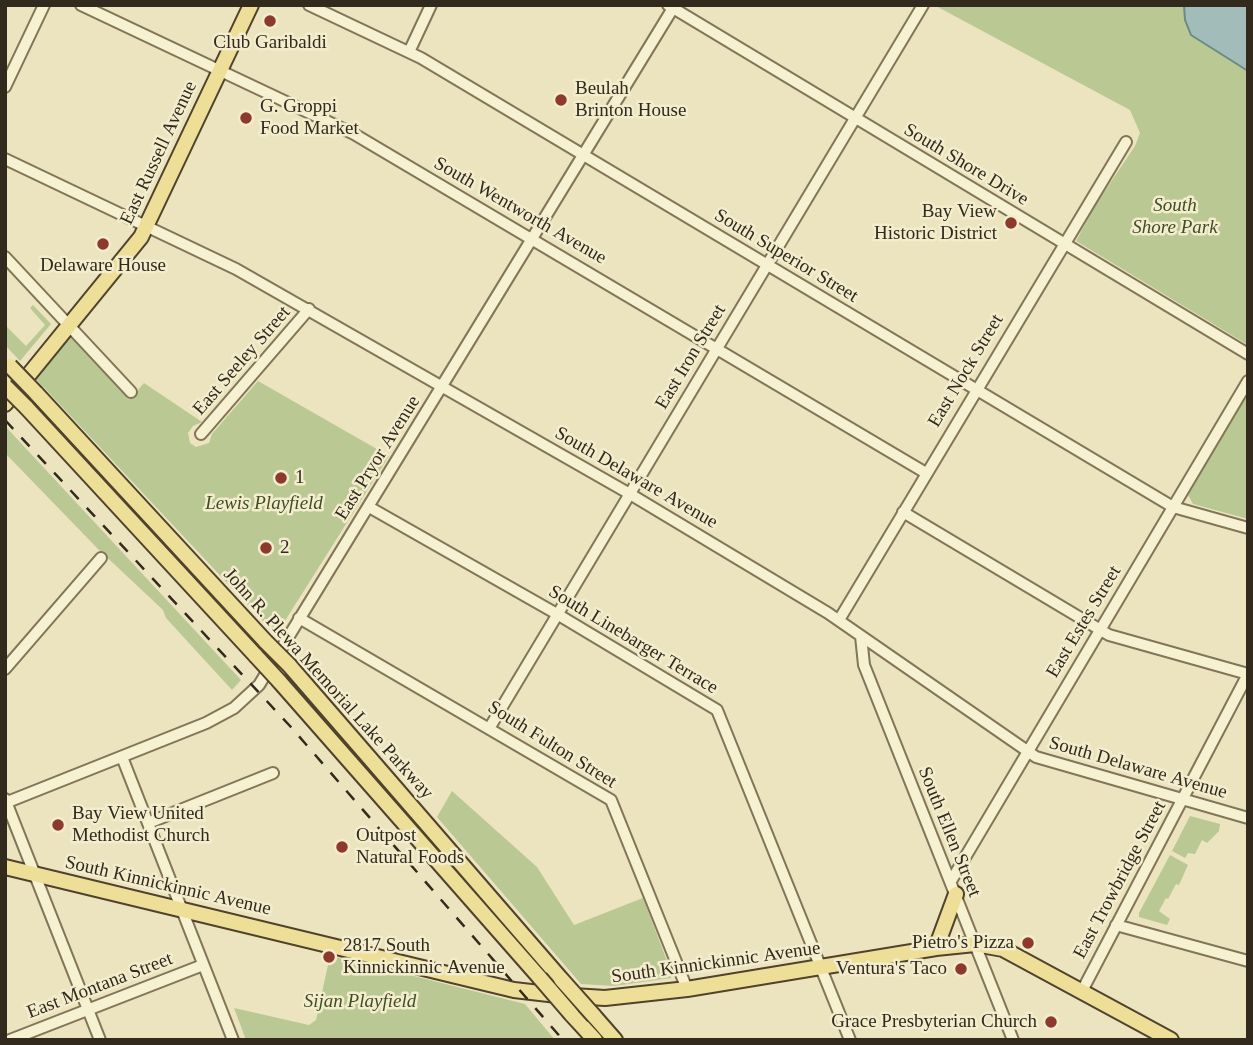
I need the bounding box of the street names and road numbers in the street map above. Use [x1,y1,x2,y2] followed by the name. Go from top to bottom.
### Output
[116,78,202,228] street label: East Russell Avenue
[900,119,1032,211] street label: South Shore Drive
[430,152,610,270] street label: South Wentworth Avenue
[710,204,862,308] street label: South Superior Street
[651,300,731,414] street label: East Iron Street
[188,302,296,420] street label: East Seeley Street
[923,310,1009,432] street label: East Nock Street
[331,392,425,524] street label: East Pryor Avenue
[550,422,722,534] street label: South Delaware Avenue
[1042,562,1126,682] street label: East Estes Street
[218,564,438,804] street label: John R. Plewa Memorial Lake Parkway
[544,580,722,700] street label: South Linebarger Terrace
[483,696,621,794] street label: South Fulton Street
[1046,732,1230,804] street label: South Delaware Avenue
[913,764,985,900] street label: South Ellen Street
[1069,797,1171,963] street label: East Trowbridge Street
[63,851,273,921] street label: South Kinnickinnic Avenue
[610,937,822,989] street label: South Kinnickinnic Avenue
[24,948,176,1024] street label: East Montana Street

